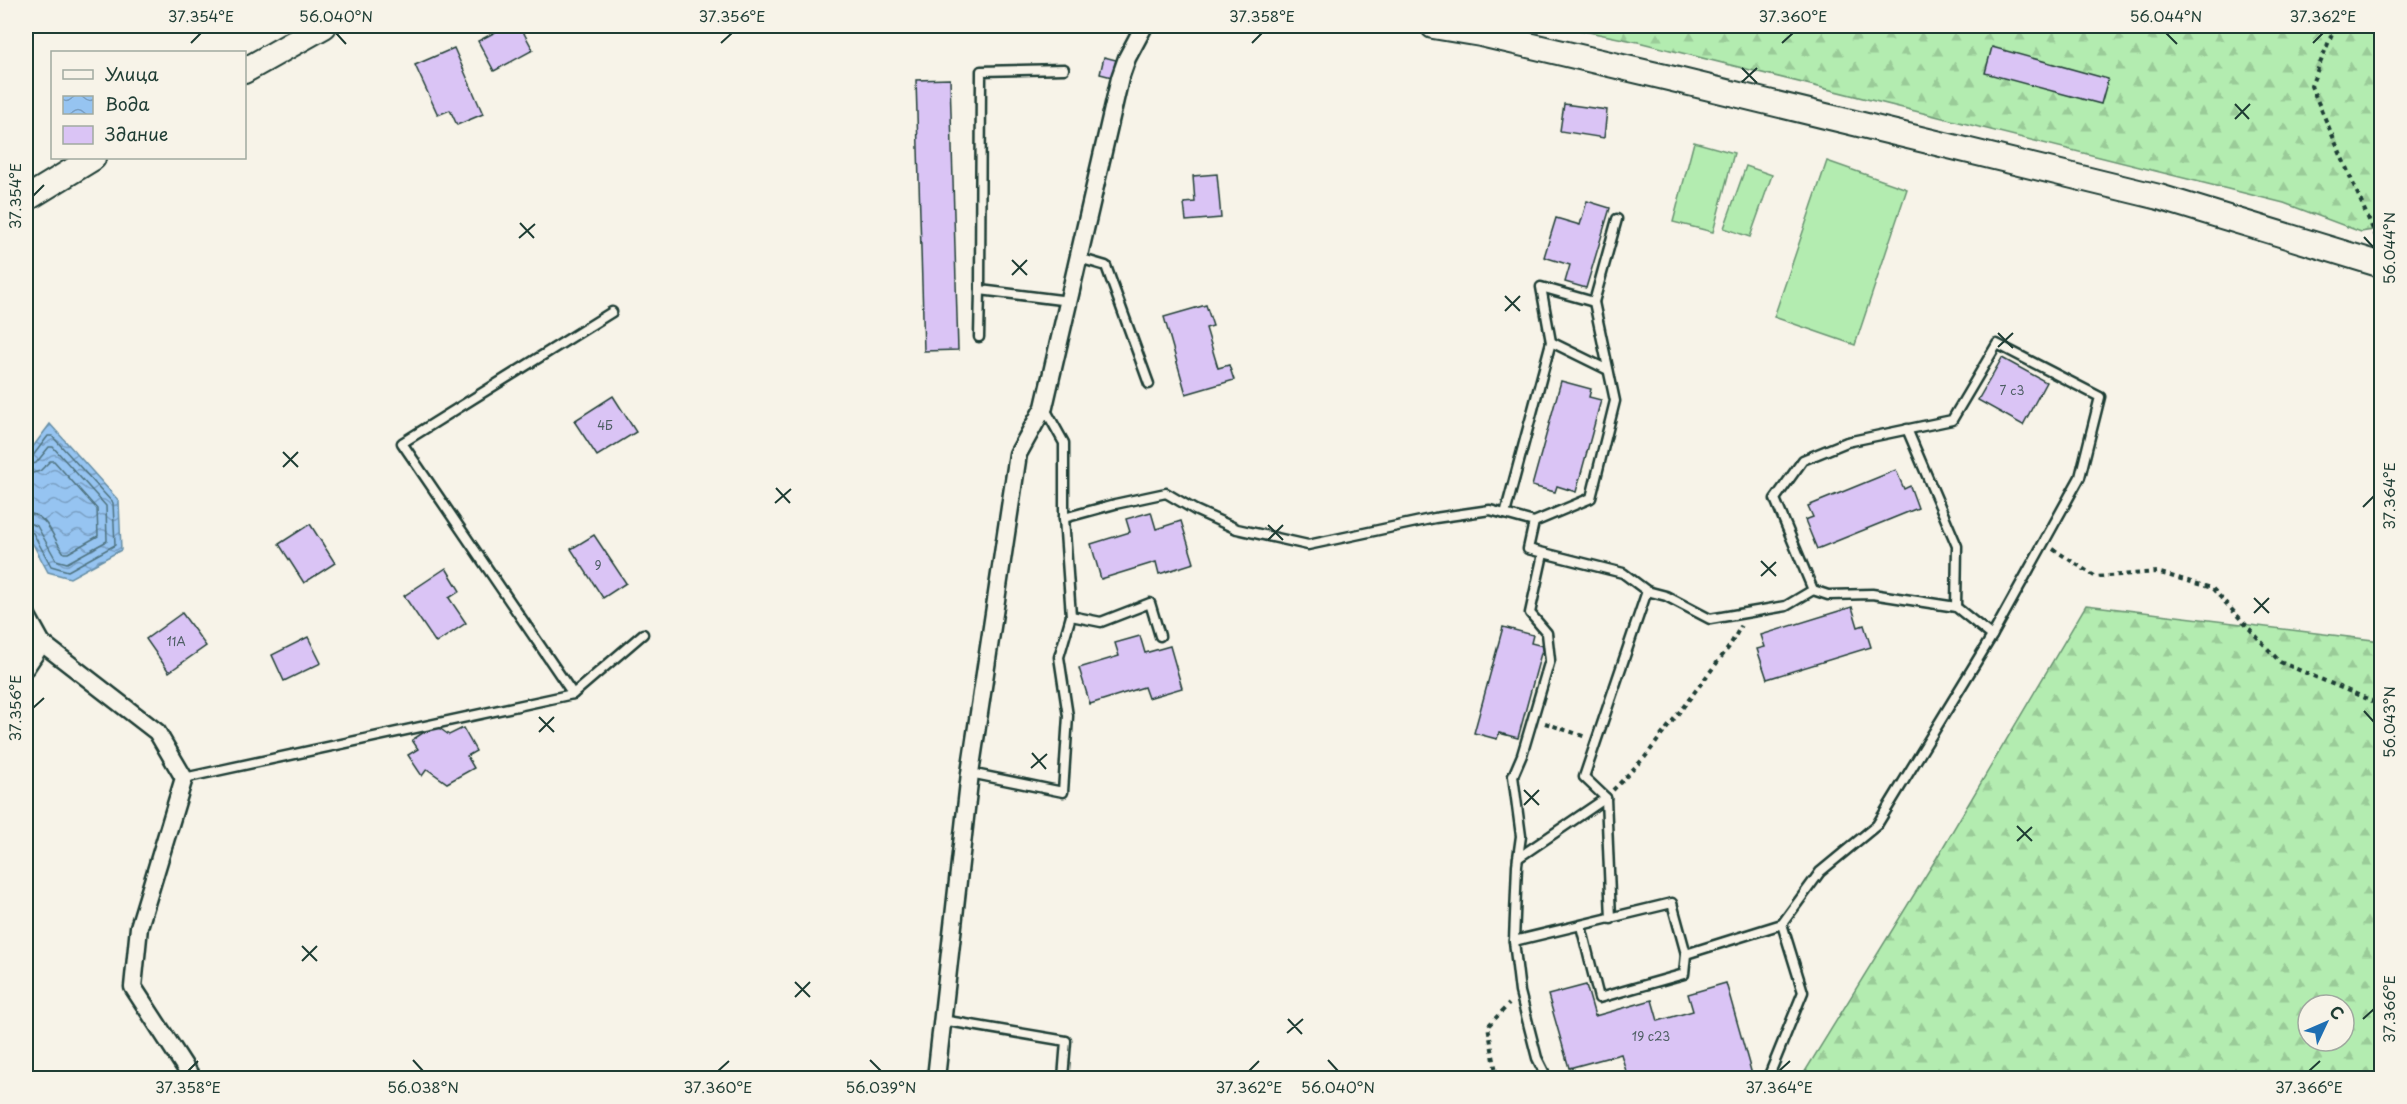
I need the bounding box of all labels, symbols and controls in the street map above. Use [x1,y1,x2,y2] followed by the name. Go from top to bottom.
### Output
[168,4,234,27] text: 37.354°E
[299,4,373,27] text: 56.040°N
[699,4,765,27] text: 37.356°E
[1229,4,1295,27] text: 37.358°E
[1759,4,1827,27] text: 37.360°E
[2130,4,2202,27] text: 56.044°N
[2290,4,2356,27] text: 37.362°E
[51,51,246,159] legend
[105,60,159,87] text: Улица
[105,90,150,117] text: Вода
[105,120,168,147] text: Здание
[3,163,26,229] text: 37.354°E
[2377,212,2400,284] text: 56.044°N
[2000,381,2025,399] house number: 7 с3
[597,416,613,434] house number: 4Б
[2377,462,2400,530] text: 37.364°E
[594,556,602,574] house number: 9
[166,632,186,650] house number: 11А
[3,675,26,741] text: 37.356°E
[2377,686,2400,758] text: 56.043°N
[2377,975,2400,1043] text: 37.366°E
[2296,993,2356,1053] north arrow
[2325,999,2350,1025] text: С
[1632,1027,1670,1045] house number: 19 с23
[155,1075,221,1098] text: 37.358°E
[387,1075,459,1098] text: 56.038°N
[684,1075,752,1098] text: 37.360°E
[845,1075,917,1098] text: 56.039°N
[1216,1075,1282,1098] text: 37.362°E
[1301,1075,1375,1098] text: 56.040°N
[1745,1075,1813,1098] text: 37.364°E
[2275,1075,2343,1098] text: 37.366°E

